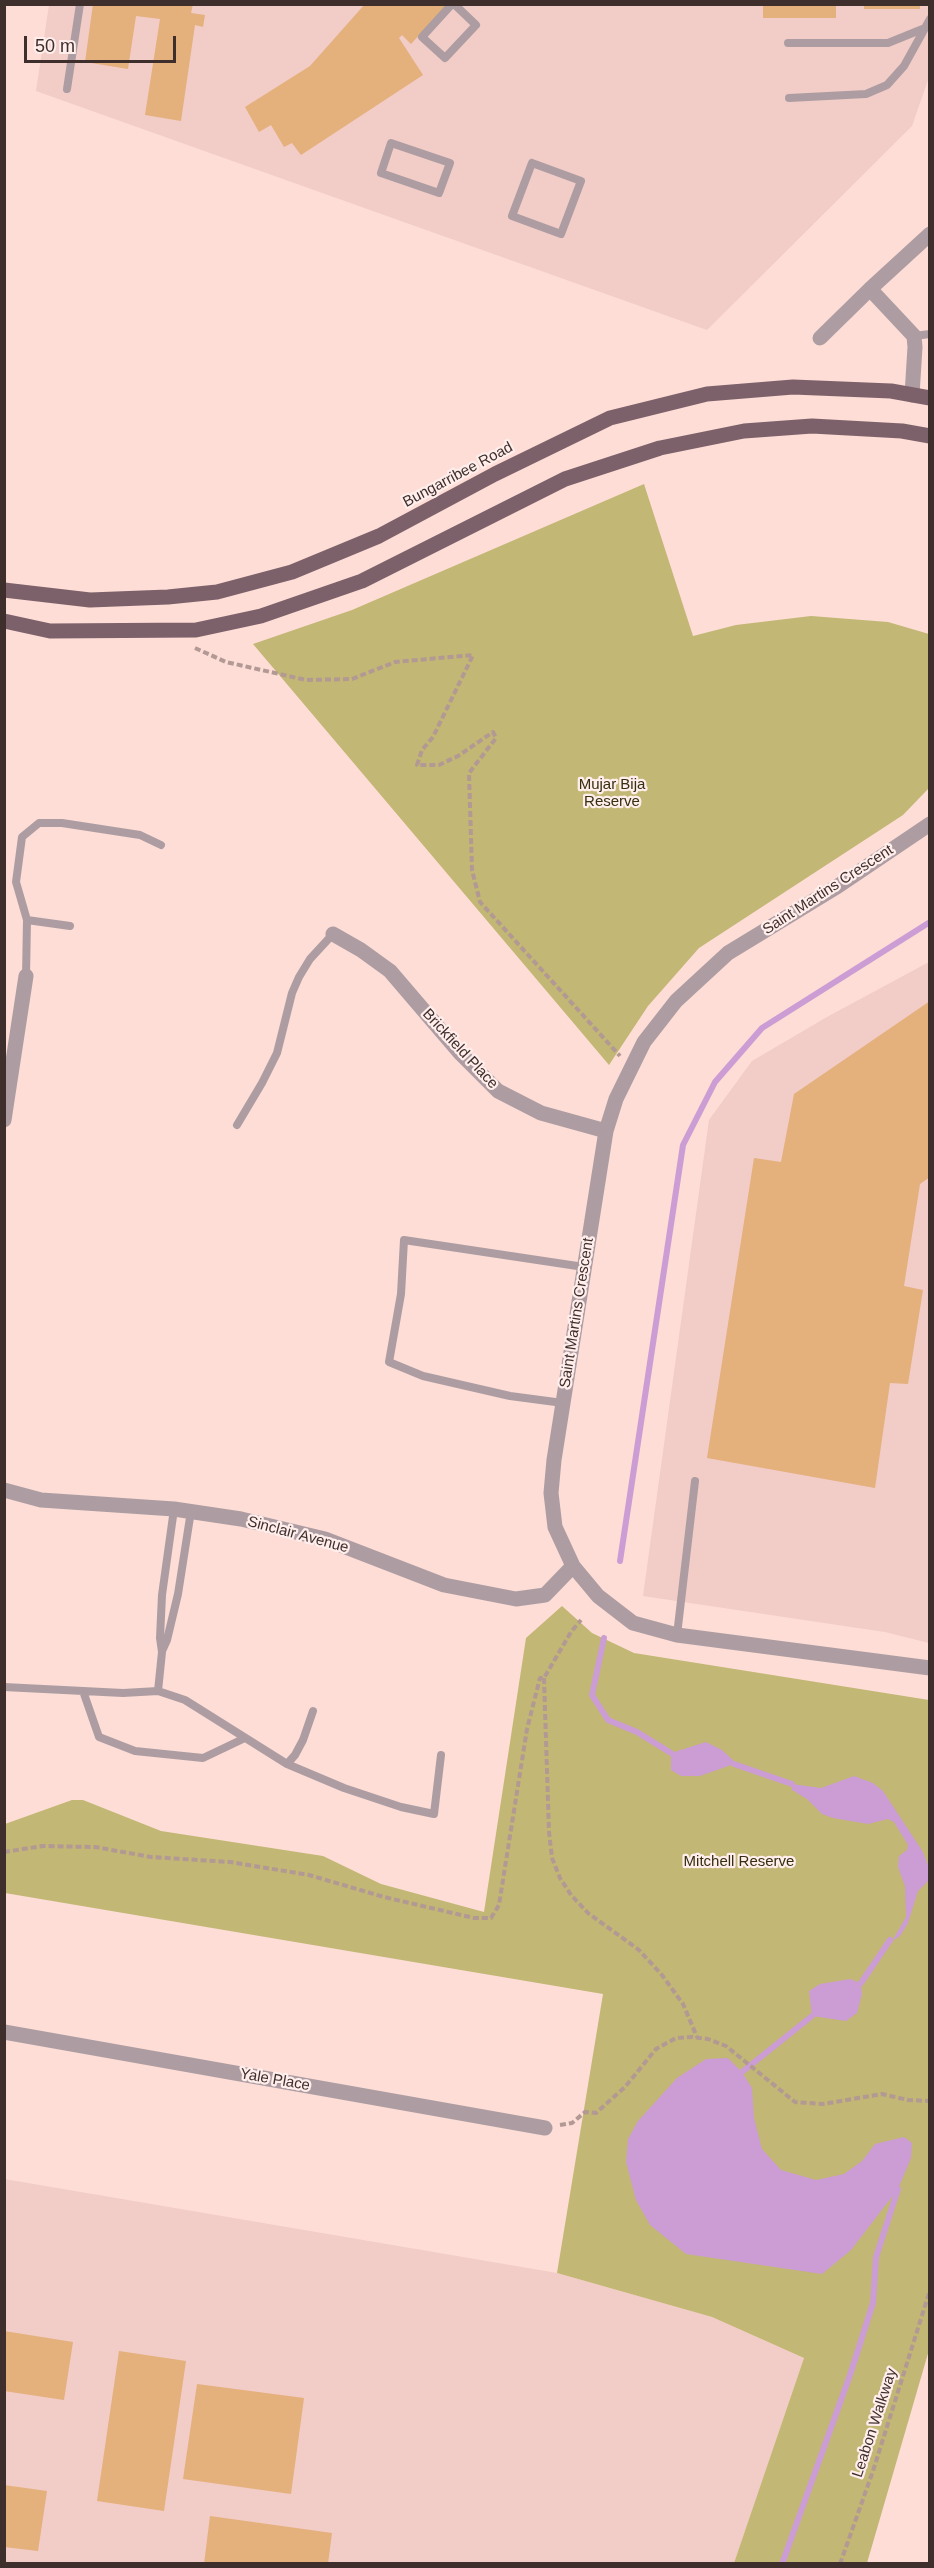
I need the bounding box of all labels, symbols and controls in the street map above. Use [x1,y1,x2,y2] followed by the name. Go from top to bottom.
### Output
[27,24,178,62] scale bar
[35,36,75,56] text: 50 m
[400,438,516,512] street label: Bungarribee Road
[579,776,645,811] park label: Mujar Bija Reserve
[759,841,897,939] street label: Saint Martins Crescent
[418,1005,502,1093] street label: Brickfield Place
[556,1237,598,1389] street label: Saint Martins Crescent
[245,1513,351,1557] street label: Sinclair Avenue
[684,1853,794,1871] park label: Mitchell Reserve
[239,2065,311,2095] street label: Yale Place
[849,2366,901,2480] street label: Leabon Walkway

